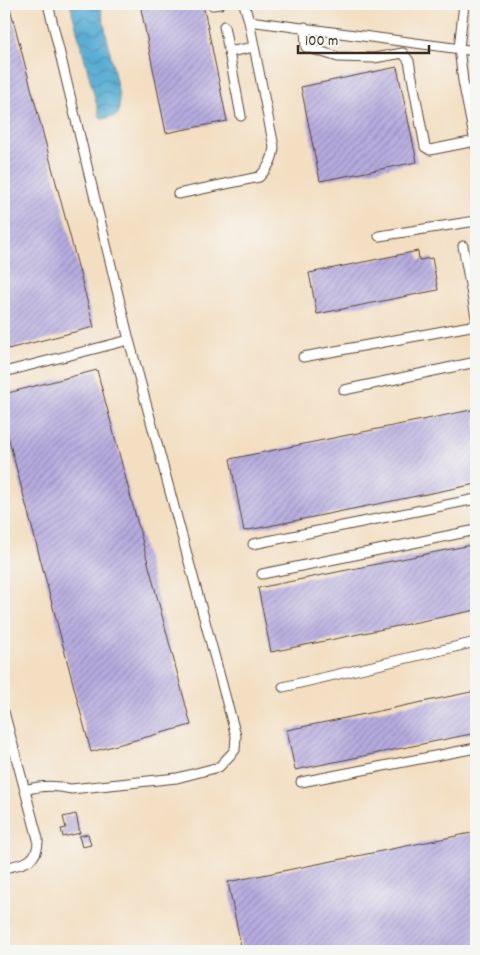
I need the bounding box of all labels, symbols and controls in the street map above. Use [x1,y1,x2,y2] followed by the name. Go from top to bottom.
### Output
[298,22,429,54] scale bar
[305,31,338,53] text: 100 m

